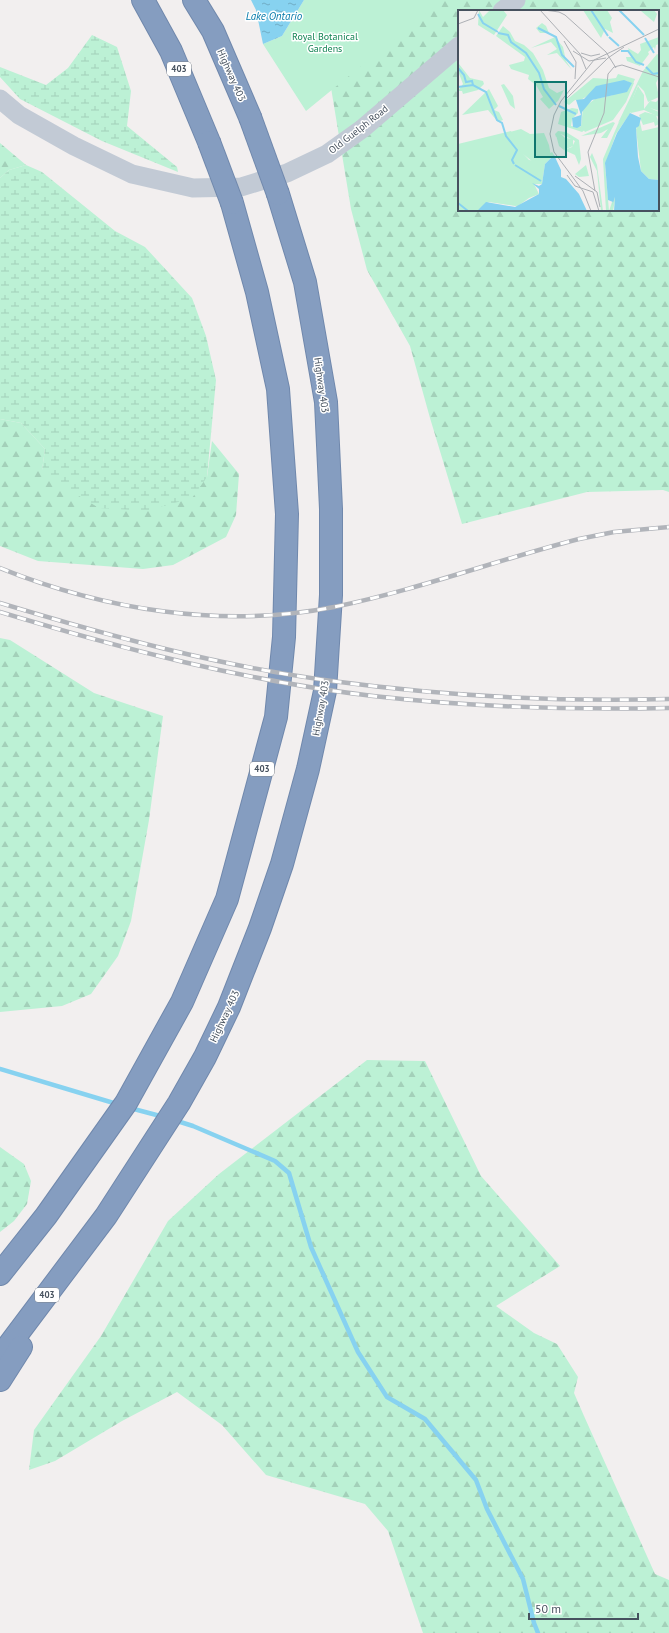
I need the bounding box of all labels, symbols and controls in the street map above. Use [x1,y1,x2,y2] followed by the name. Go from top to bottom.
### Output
[246,9,303,23] water label: Lake Ontario
[458,10,659,211] inset map
[292,30,358,55] park label: Royal Botanical Gardens
[214,47,249,103] street label: Highway 403
[167,62,191,76] road number: 403
[326,102,391,157] street label: Old Guelph Road
[311,356,332,414] street label: Highway 403
[309,679,332,737] street label: Highway 403
[250,762,274,776] road number: 403
[207,988,242,1044] street label: Highway 403
[35,1288,59,1302] road number: 403
[529,1595,638,1621] scale bar
[535,1601,561,1616] text: 50 m

